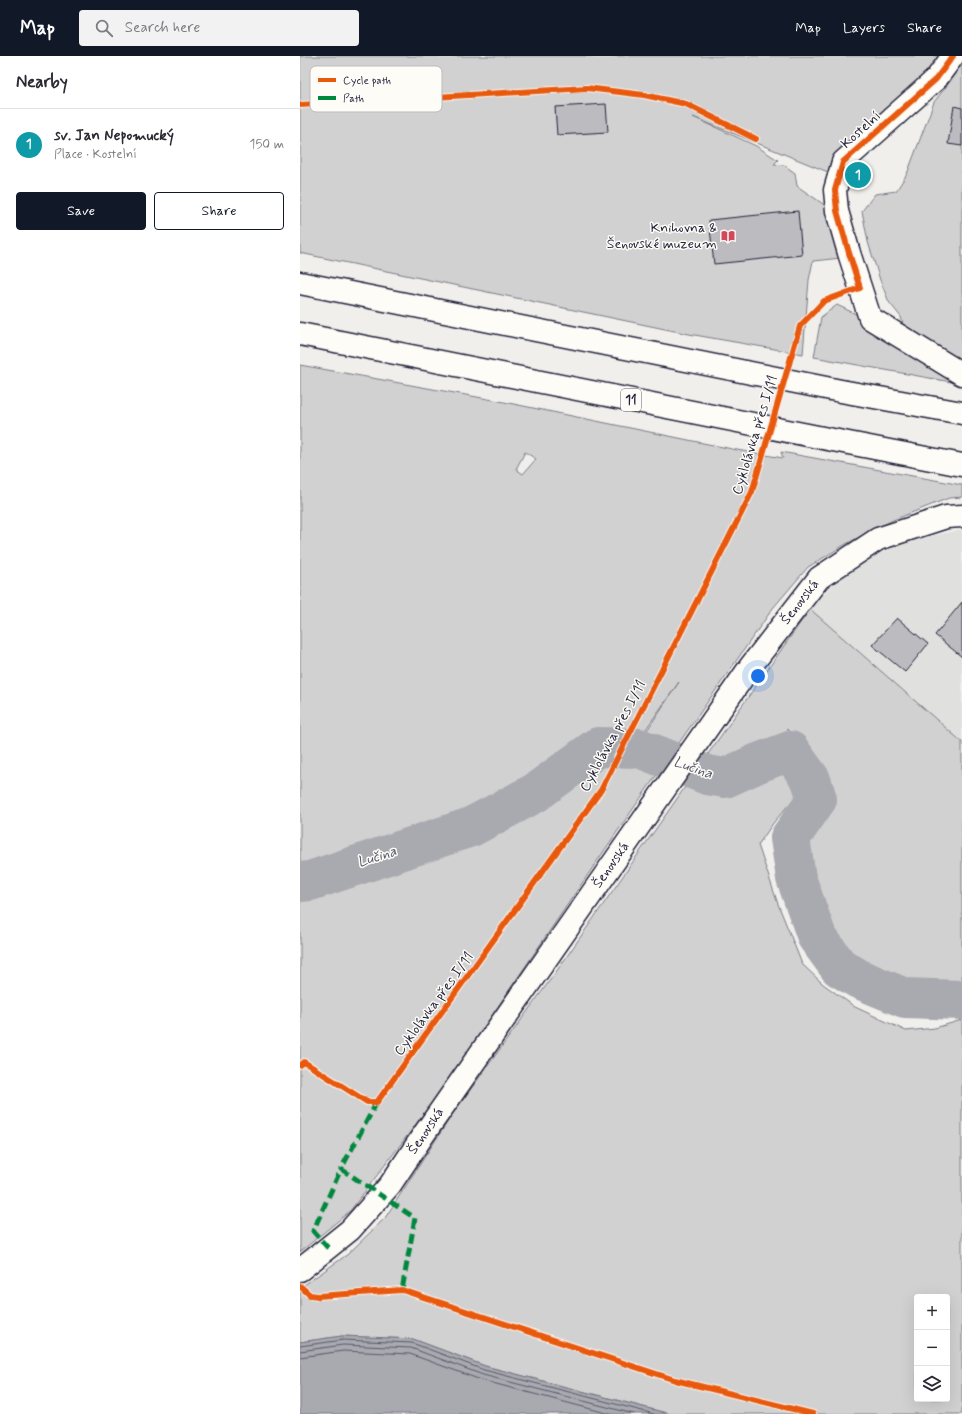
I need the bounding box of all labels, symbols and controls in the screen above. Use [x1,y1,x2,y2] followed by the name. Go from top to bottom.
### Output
[79,10,359,46] search box
[20,16,55,41] text: Map
[93,17,115,39] icon: search
[125,18,200,38] text: Search here
[795,19,821,37] text: Map
[843,19,885,37] text: Layers
[907,19,942,37] text: Share
[310,66,442,112] legend
[16,71,68,93] text: Nearby
[343,74,391,88] text: Cycle path
[343,92,364,106] text: Path
[837,107,885,153] street label: Kostelní
[54,126,174,146] text: sv. Jan Nepomucký
[26,136,32,153] text: 1
[250,136,284,153] text: 150 m
[54,146,137,163] text: Place · Kostelní
[845,160,871,190] pin: 1
[16,192,146,230] button: Save
[154,192,284,230] button: Share
[607,219,717,253] place label: Knihovna & Šenovské muzeum
[720,228,736,244] library icon: Knihovna & Šenovské muzeum
[728,373,782,497] street label: Cyklolávka přes I/11
[621,389,641,411] road number: 11
[777,576,823,628] street label: Šenovská
[748,666,768,686] your location
[576,677,650,795] street label: Cyklolávka přes I/11
[671,752,716,784] water label: Lučina
[589,838,633,892] street label: Šenovská
[355,841,400,873] water label: Lučina
[390,949,478,1059] street label: Cyklolávka přes I/11
[404,1104,448,1158] street label: Šenovská
[914,1294,950,1402] map controls
[914,1294,950,1330] button: +
[914,1330,950,1366] button: −
[914,1366,950,1402] button: layers

